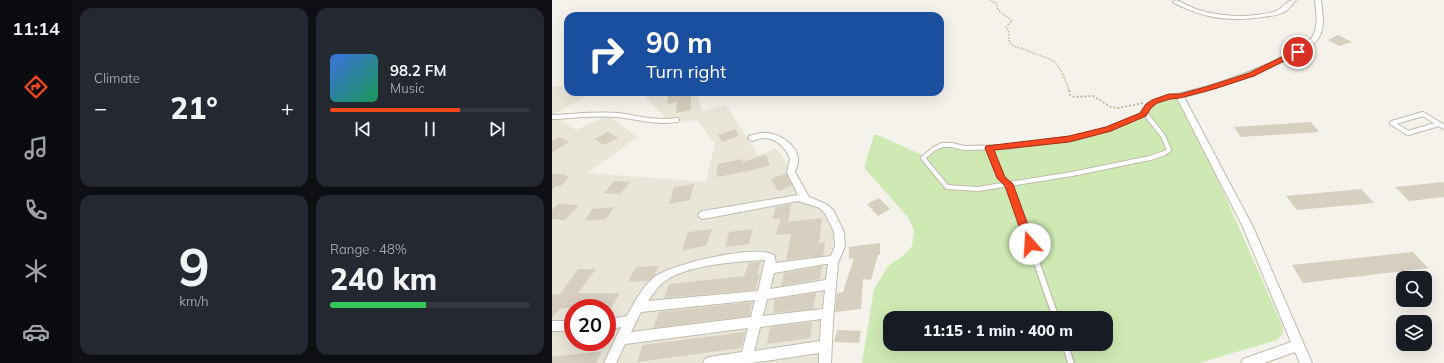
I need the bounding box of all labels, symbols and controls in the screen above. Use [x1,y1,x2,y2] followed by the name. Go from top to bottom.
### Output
[12,17,60,40] text: 11:14
[646,25,712,60] text: 90 m
[580,28,632,80] icon: right
[1281,35,1315,69] pin
[1287,41,1309,63] icon: arrive
[646,60,726,83] text: Turn right
[390,61,446,80] text: 98.2 FM
[94,70,140,86] text: Climate
[22,73,50,101] icon: directions
[390,80,425,96] text: Music
[170,89,218,127] text: 21°
[94,94,107,122] text: −
[281,94,294,122] text: +
[352,118,374,140] icon: previous
[419,118,441,140] icon: pause
[486,118,508,140] icon: next
[22,134,50,162] icon: music
[22,196,50,224] icon: phone
[1009,223,1051,265] position arrow
[178,234,210,299] text: 9
[330,241,407,257] text: Range · 48%
[22,257,50,285] icon: climate
[330,260,437,298] text: 240 km
[1396,271,1432,351] map controls
[1396,271,1432,307] button: search
[179,293,209,309] text: km/h
[564,299,616,351] speed limit sign: 20
[1396,315,1432,351] button: layers
[22,318,50,346] icon: car
[923,321,1073,340] text: 11:15 · 1 min · 400 m

